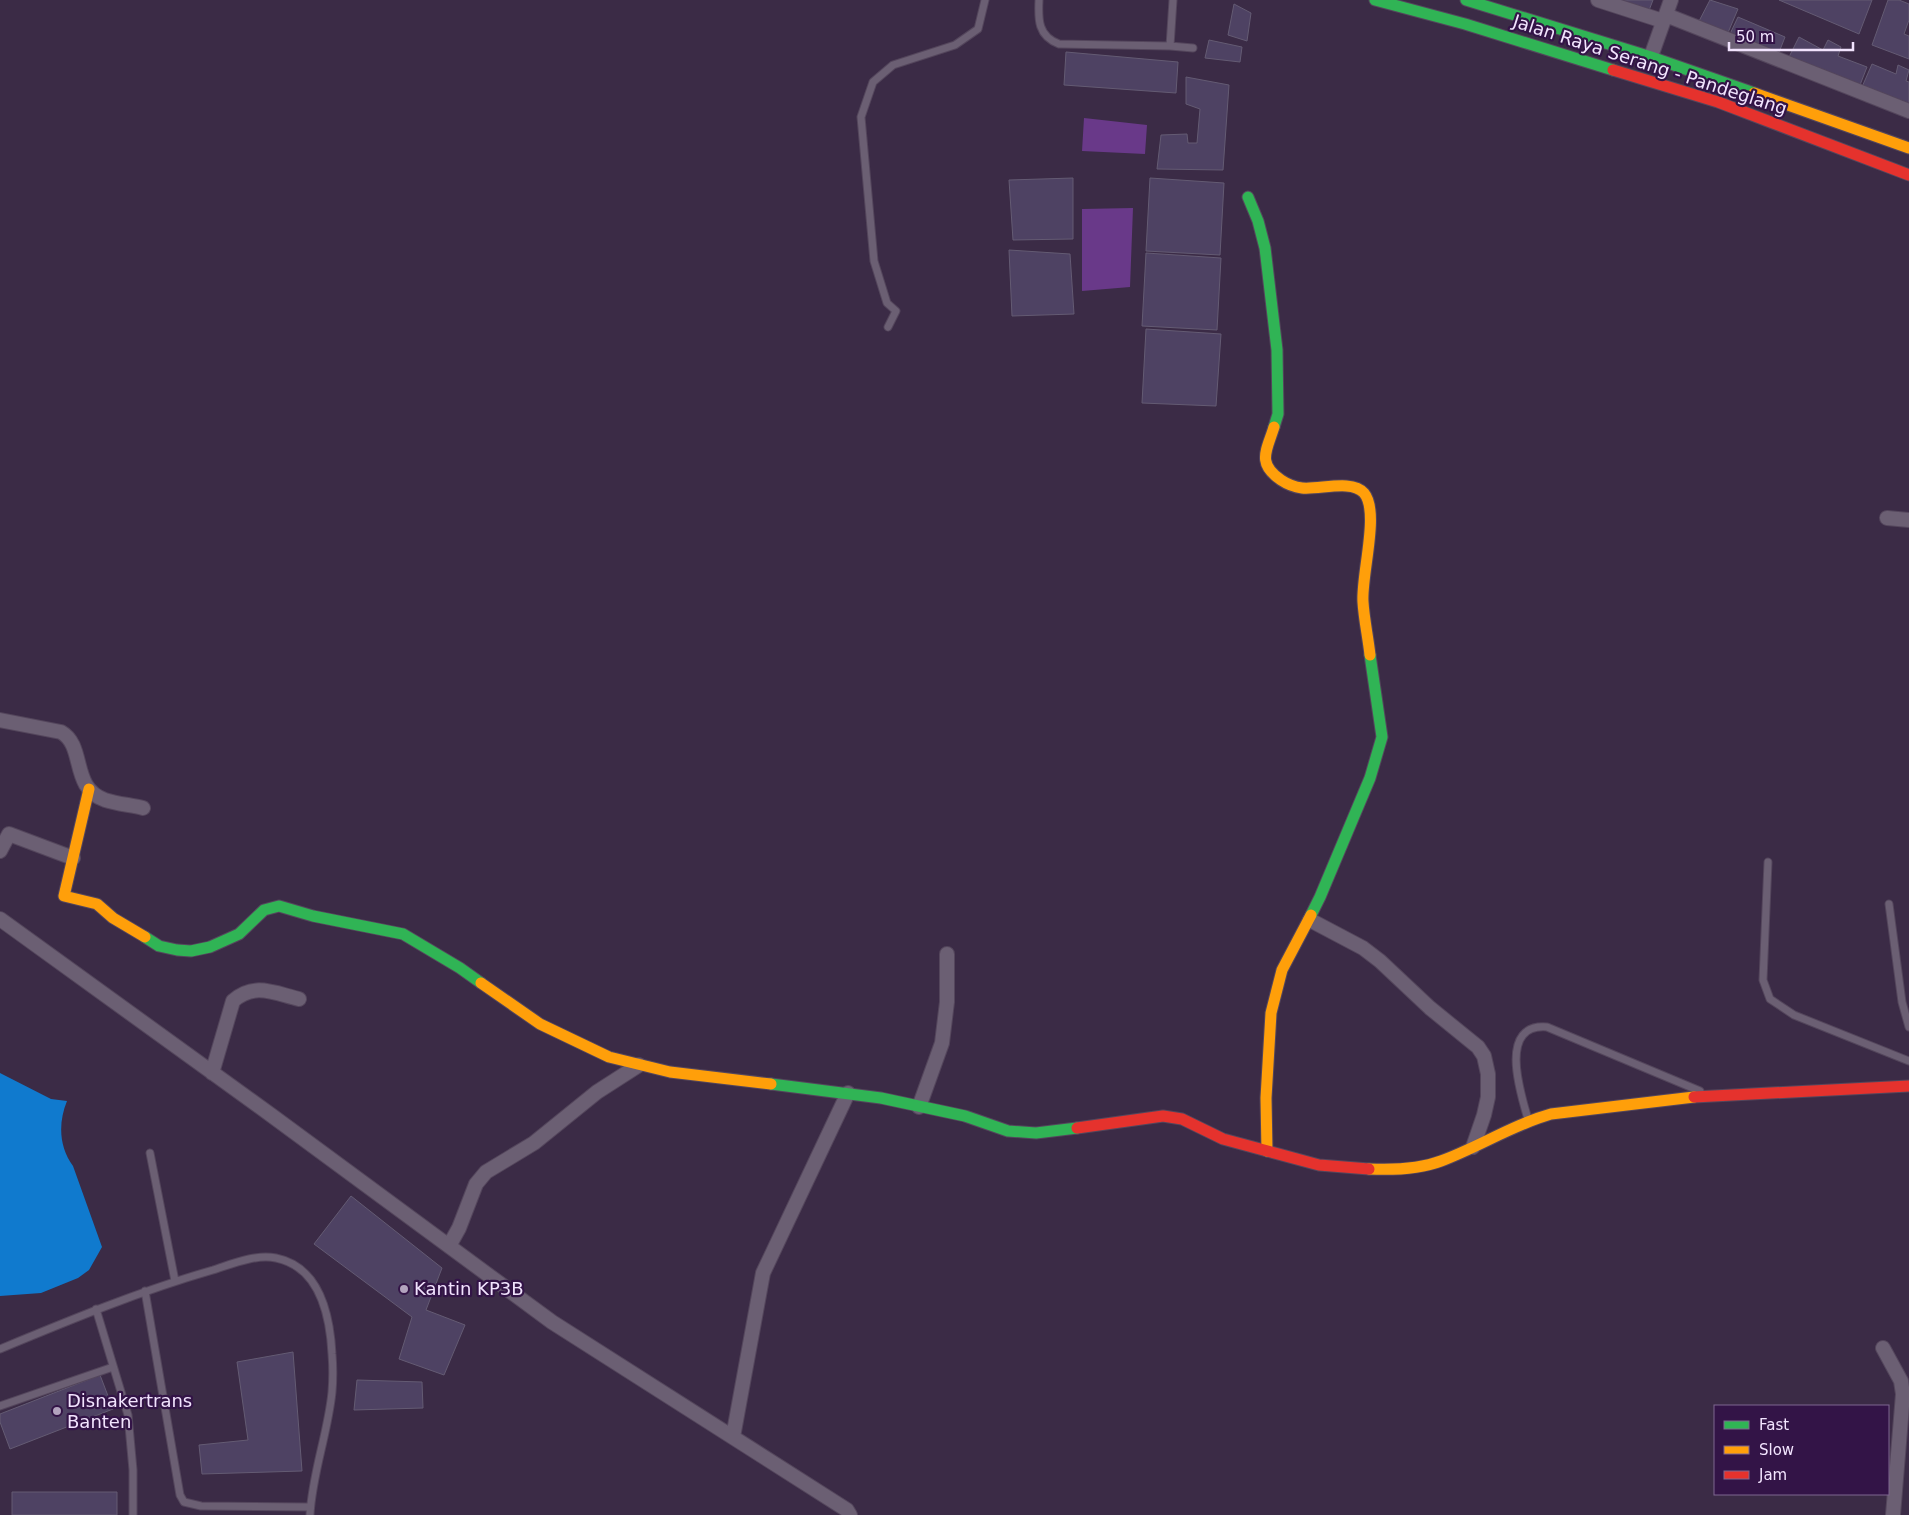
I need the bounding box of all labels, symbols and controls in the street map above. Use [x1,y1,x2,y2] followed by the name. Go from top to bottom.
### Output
[1509,10,1790,119] street label: Jalan Raya Serang - Pandeglang
[1729,20,1853,52] scale bar
[1736,28,1774,46] text: 50 m
[414,1278,524,1299] place label: Kantin KP3B
[398,1283,410,1295] marker: Kantin KP3B
[67,1390,192,1432] place label: Disnakertrans Banten
[51,1405,63,1417] marker: Disnakertrans Banten
[1714,1405,1889,1495] legend
[1759,1416,1789,1434] text: Fast
[1759,1441,1794,1459] text: Slow
[1758,1466,1787,1484] text: Jam

